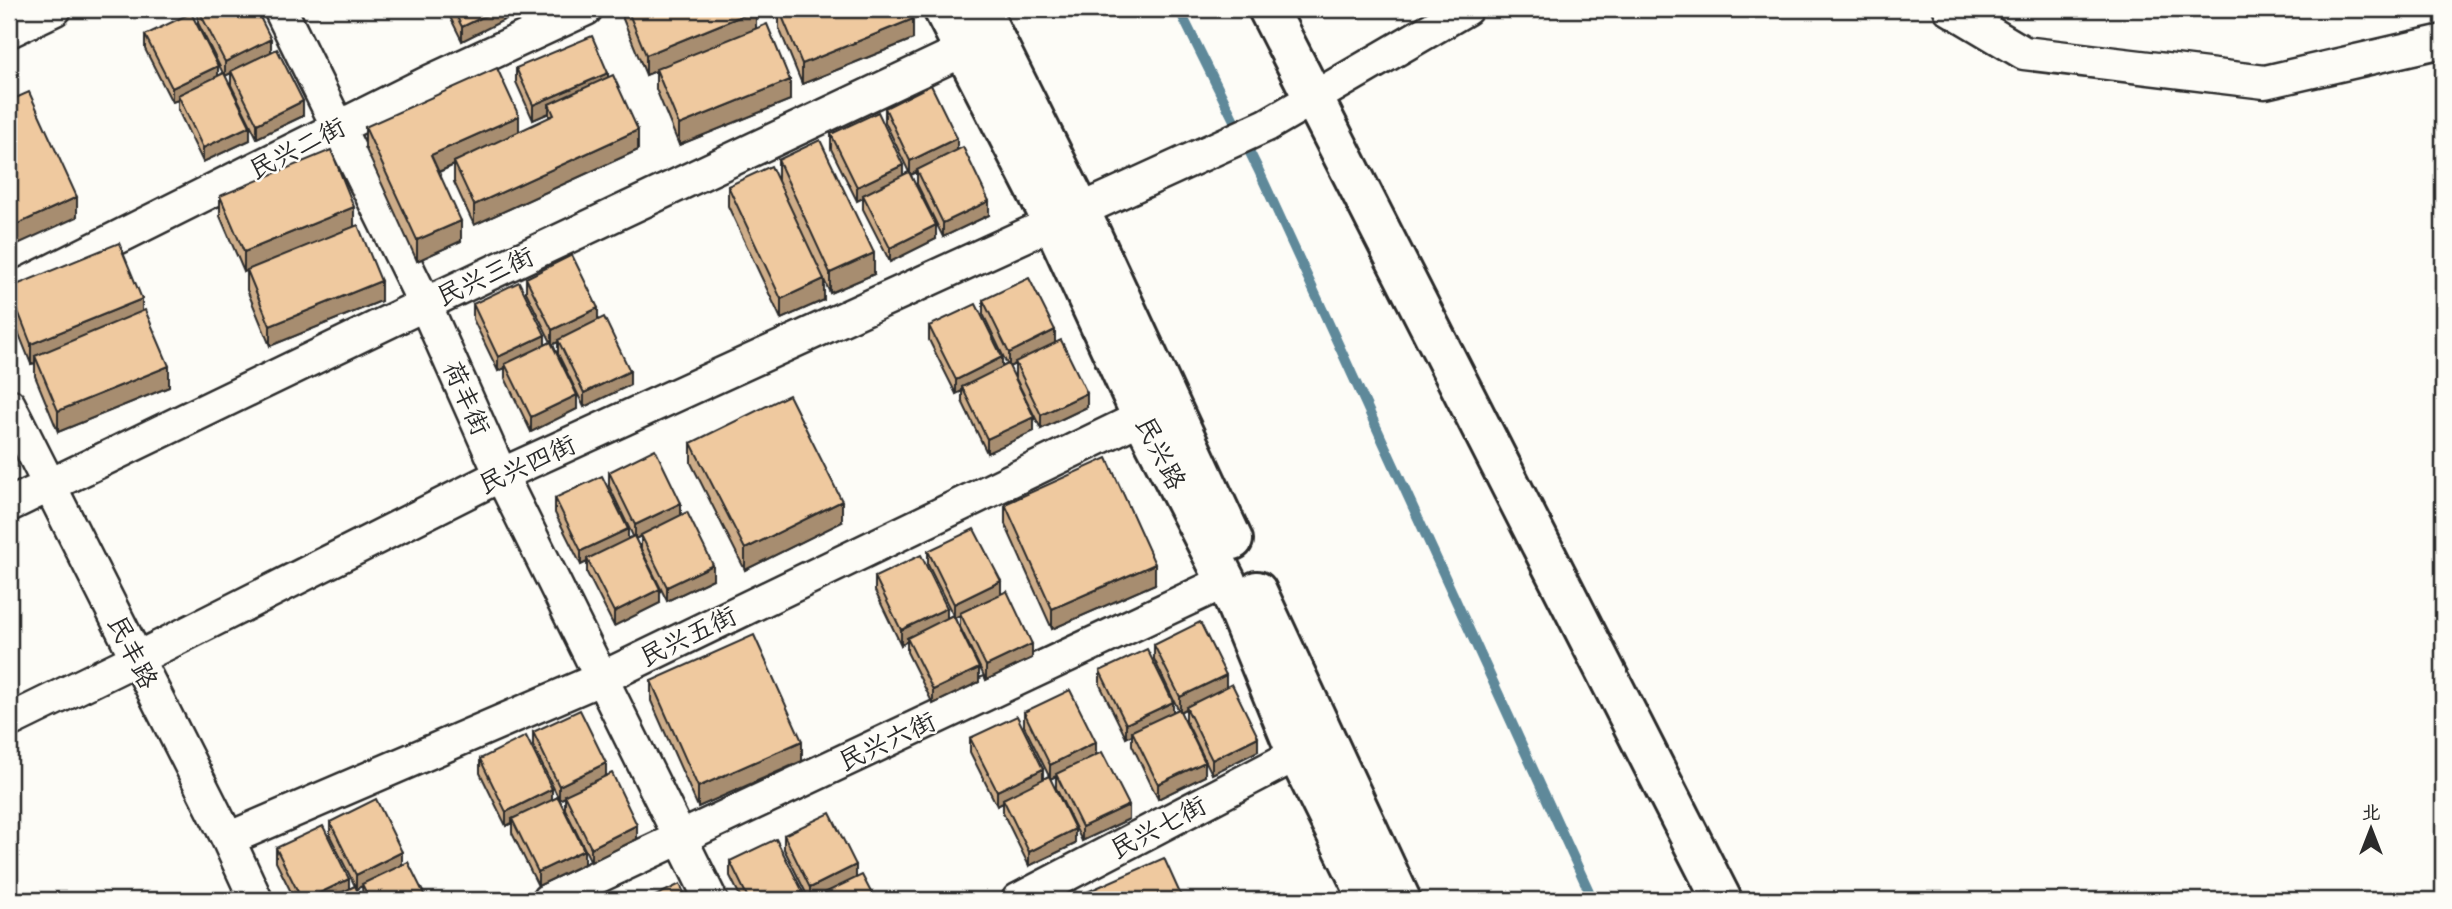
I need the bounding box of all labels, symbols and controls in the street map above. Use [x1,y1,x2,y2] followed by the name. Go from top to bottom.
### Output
[240,104,354,192] street label: 民兴二街
[428,233,542,319] street label: 民兴三街
[430,353,504,443] street label: 荷丰街
[1123,408,1199,498] street label: 民兴路
[470,421,584,507] street label: 民兴四街
[631,593,745,679] street label: 民兴五街
[95,607,171,697] street label: 民丰路
[830,698,944,784] street label: 民兴六街
[1101,782,1215,872] street label: 民兴七街
[2336,794,2406,864] north arrow
[2361,796,2381,829] text: 北

